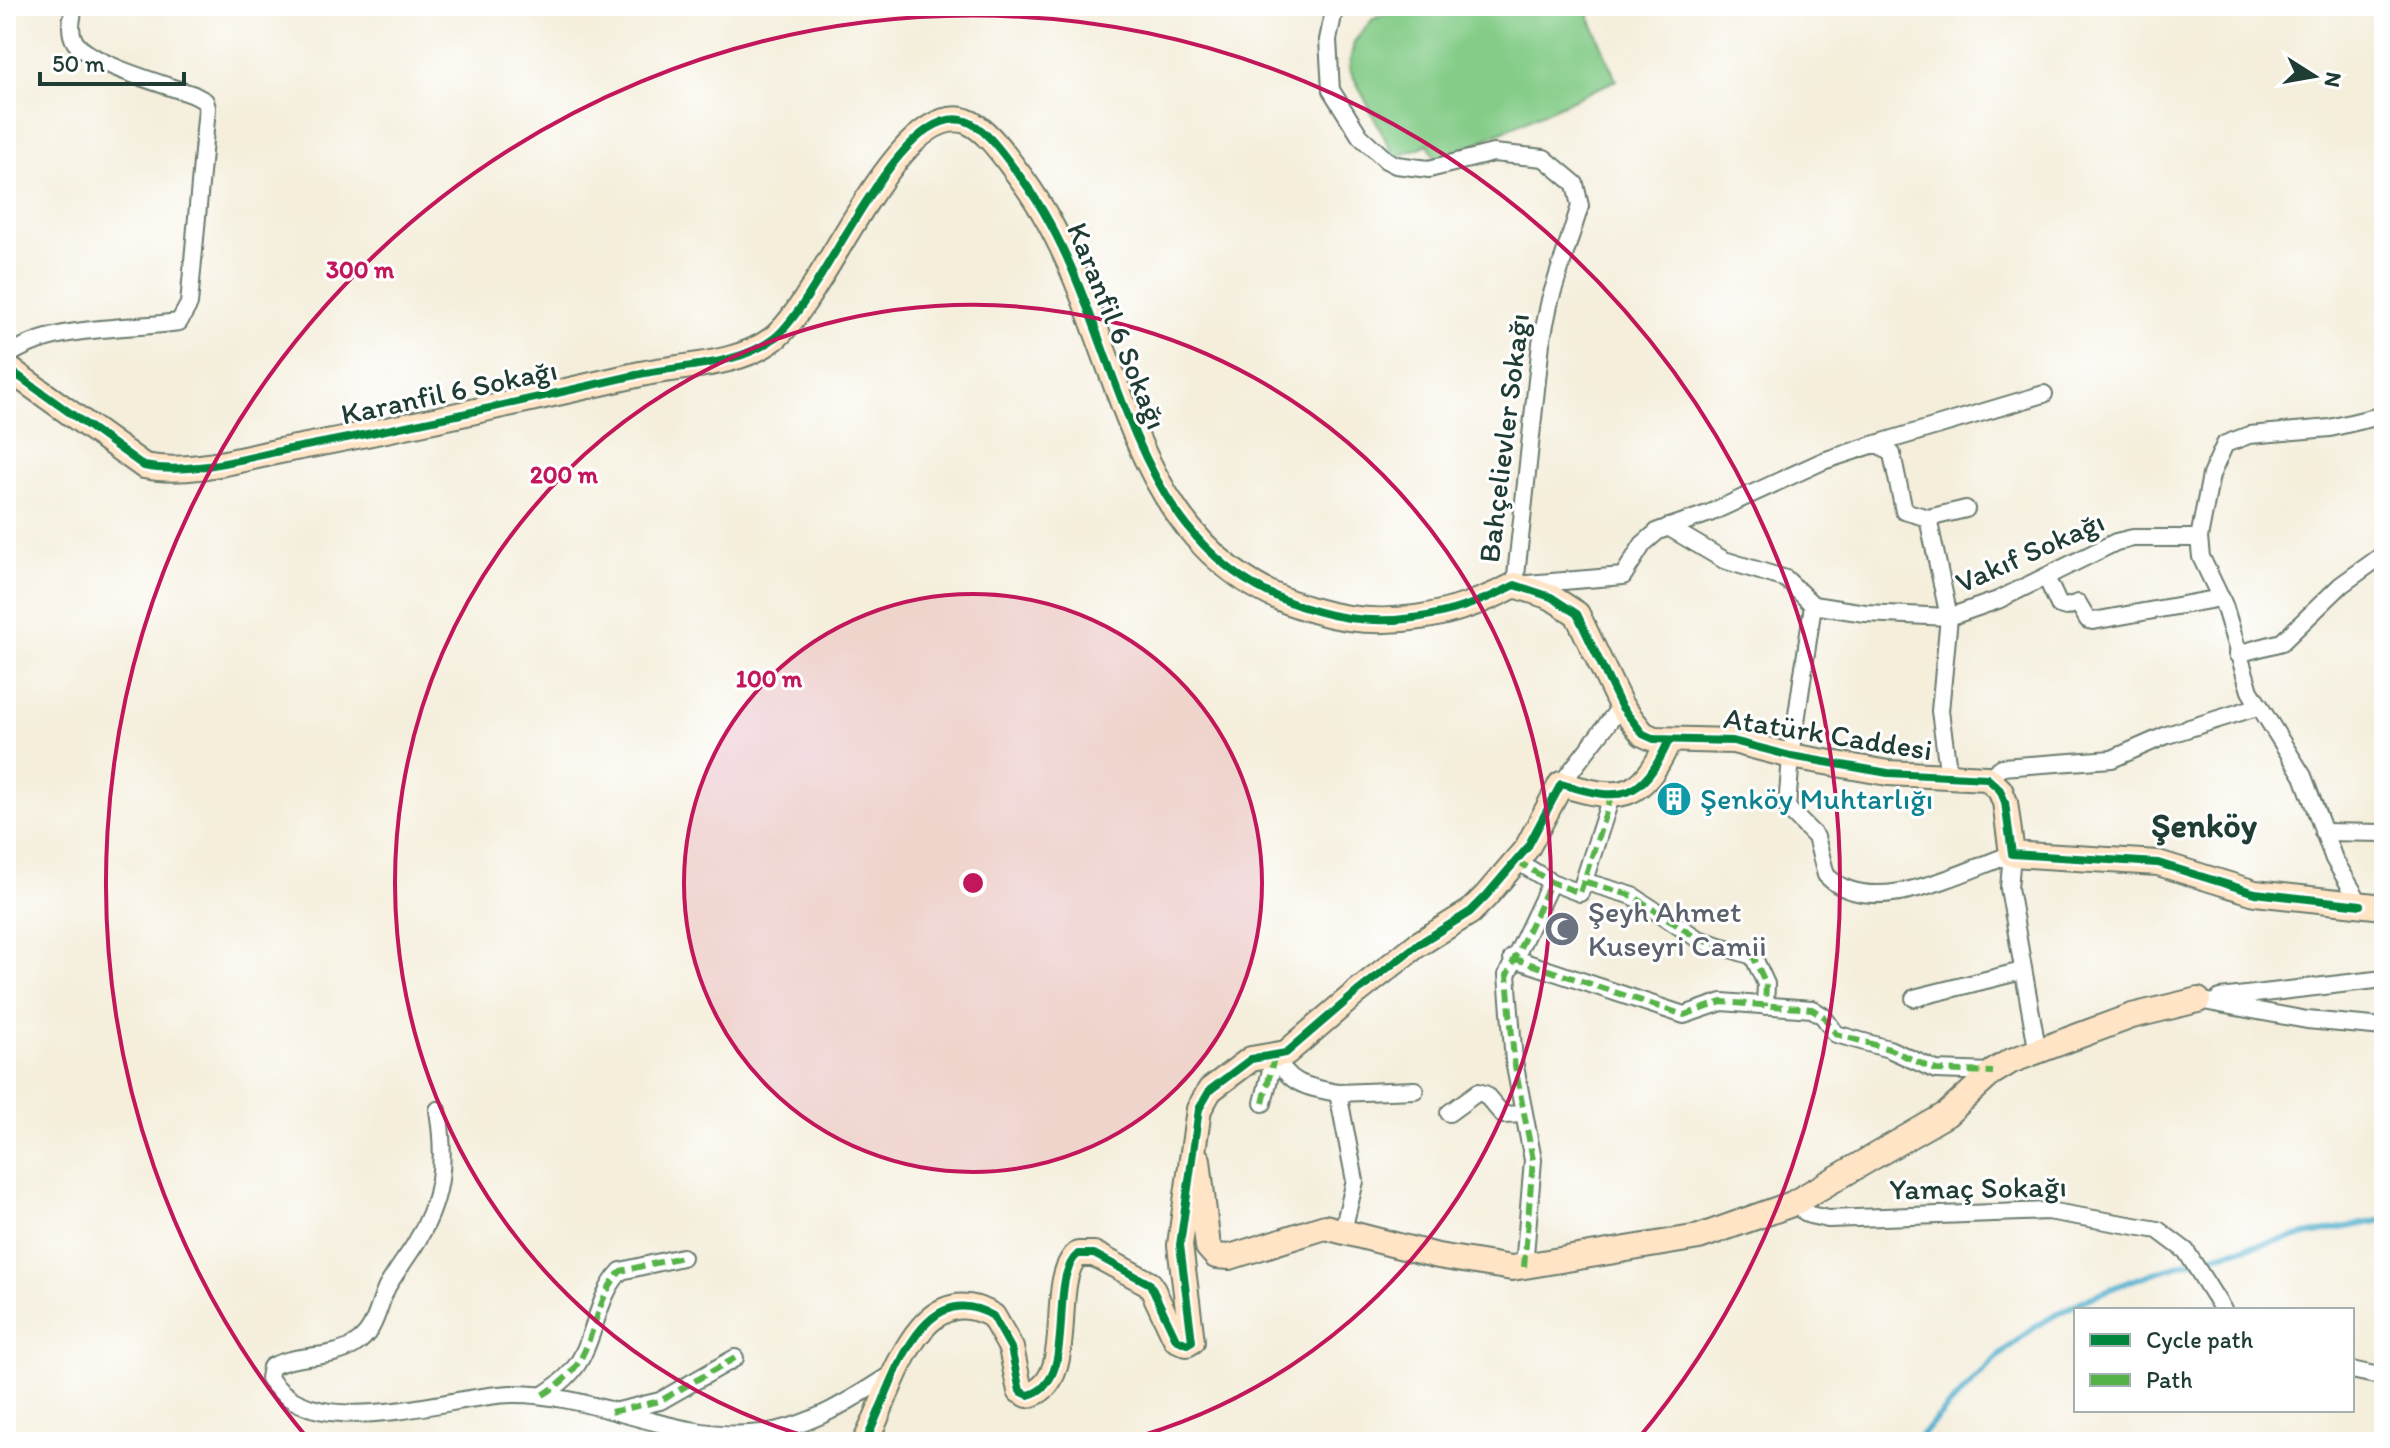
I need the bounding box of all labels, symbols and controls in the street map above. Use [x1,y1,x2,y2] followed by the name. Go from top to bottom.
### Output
[40,36,184,86] scale bar
[2274,36,2354,116] north arrow
[52,49,105,78] text: 50 m
[2318,70,2348,90] text: N
[1059,217,1176,435] street label: Karanfil 6 Sokağı
[326,255,395,284] text: 300 m
[1470,311,1537,565] street label: Bahçelievler Sokağı
[337,351,560,432] street label: Karanfil 6 Sokağı
[530,460,599,489] text: 200 m
[1950,502,2110,601] street label: Vakıf Sokağı
[736,664,803,693] text: 100 m
[1721,699,1935,768] street label: Atatürk Caddesi
[1655,780,1693,818] building icon: Şenköy Muhtarlığı
[1700,780,1933,817] place label: Şenköy Muhtarlığı
[2151,805,2258,846] district label: Şenköy
[959,869,987,897] centre of rings
[1588,893,1767,964] place label: Şeyh Ahmet Kuseyri Camii
[1543,910,1581,948] mosque icon: Şeyh Ahmet Kuseyri Camii
[1889,1167,2067,1208] street label: Yamaç Sokağı
[2074,1308,2354,1412] legend
[2146,1325,2253,1354] text: Cycle path
[2146,1365,2193,1394] text: Path

